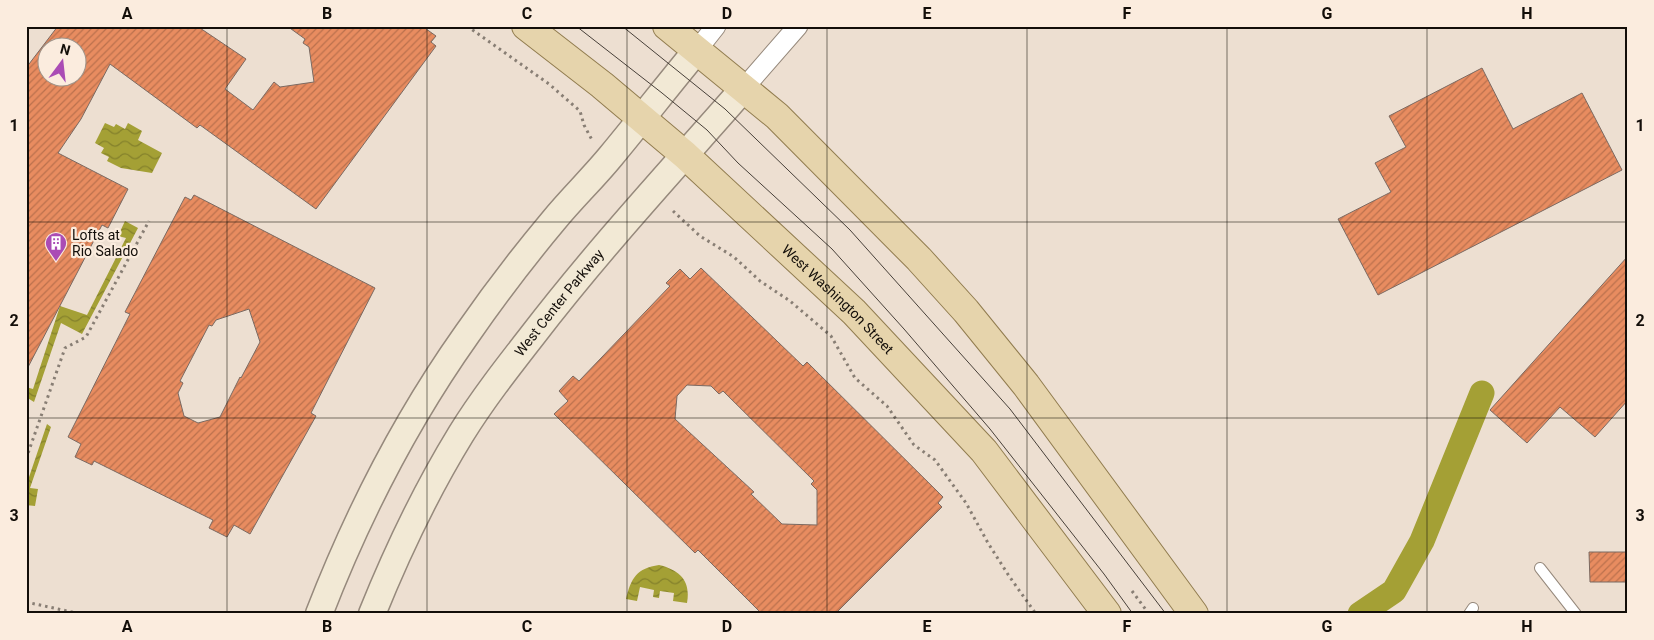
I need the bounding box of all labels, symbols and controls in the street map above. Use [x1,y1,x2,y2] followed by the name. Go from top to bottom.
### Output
[122,4,133,23] text: A
[322,4,332,23] text: B
[522,4,532,23] text: C
[722,4,732,23] text: D
[923,4,932,23] text: E
[1123,4,1132,23] text: F
[1322,4,1333,23] text: G
[1521,4,1533,23] text: H
[38,38,88,88] north arrow
[59,40,72,58] text: N
[9,116,19,135] text: 1
[1635,116,1645,135] text: 1
[72,227,138,259] place label: Lofts at Rio Salado
[44,231,68,262] building icon: Lofts at Rio Salado
[779,241,897,357] street label: West Washington Street
[511,246,607,359] street label: West Center Parkway
[9,311,19,330] text: 2
[1635,311,1645,330] text: 2
[9,506,19,525] text: 3
[1635,506,1645,525] text: 3
[122,617,133,636] text: A
[322,617,332,636] text: B
[522,617,532,636] text: C
[722,617,732,636] text: D
[923,617,932,636] text: E
[1123,617,1132,636] text: F
[1322,617,1333,636] text: G
[1521,617,1533,636] text: H

